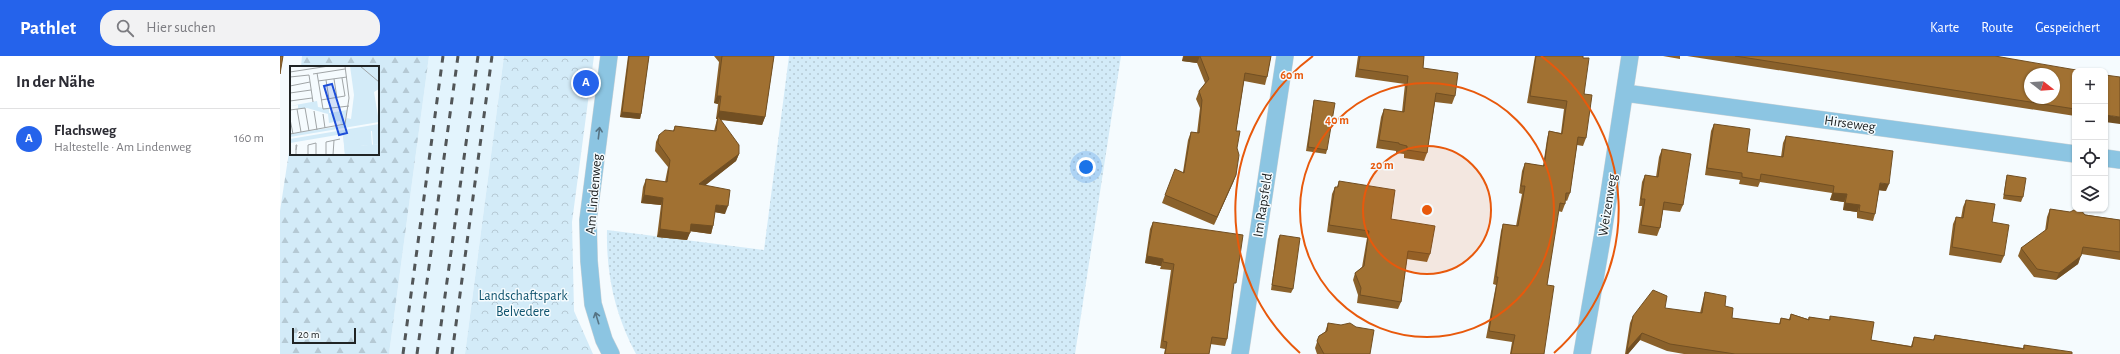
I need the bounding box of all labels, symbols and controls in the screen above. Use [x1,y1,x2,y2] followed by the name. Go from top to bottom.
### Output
[100,10,380,46] search box
[114,17,136,39] icon: search
[20,19,76,38] text: Pathlet
[146,20,216,35] text: Hier suchen
[1930,21,1959,35] text: Karte
[1981,21,2013,35] text: Route
[2035,21,2100,35] text: Gespeichert
[290,66,379,155] inset map
[573,68,599,98] pin: A
[2024,68,2060,104] north arrow
[2072,68,2108,212] map controls
[2072,68,2108,104] button: +
[1280,69,1304,81] text: 60 m
[16,73,95,90] text: In der Nähe
[2072,104,2108,140] button: −
[1823,113,1877,135] street label: Hirseweg
[1325,114,1349,126] text: 40 m
[54,123,116,138] text: Flachsweg
[595,127,603,140] one-way arrow
[25,132,33,145] text: A
[234,132,264,145] text: 160 m
[2072,140,2108,176] button: locate
[54,141,191,154] text: Haltestelle · Am Lindenweg
[583,153,605,235] street label: Am Lindenweg
[1076,157,1096,177] your location
[1370,159,1394,171] text: 20 m
[1251,172,1275,238] street label: Im Rapsfeld
[1596,173,1620,237] street label: Weizenweg
[2072,176,2108,212] button: layers
[1420,203,1434,217] centre of rings
[478,289,568,319] park label: Landschaftspark Belvedere
[593,311,600,324] one-way arrow
[292,326,356,345] scale bar
[298,329,319,340] text: 20 m

